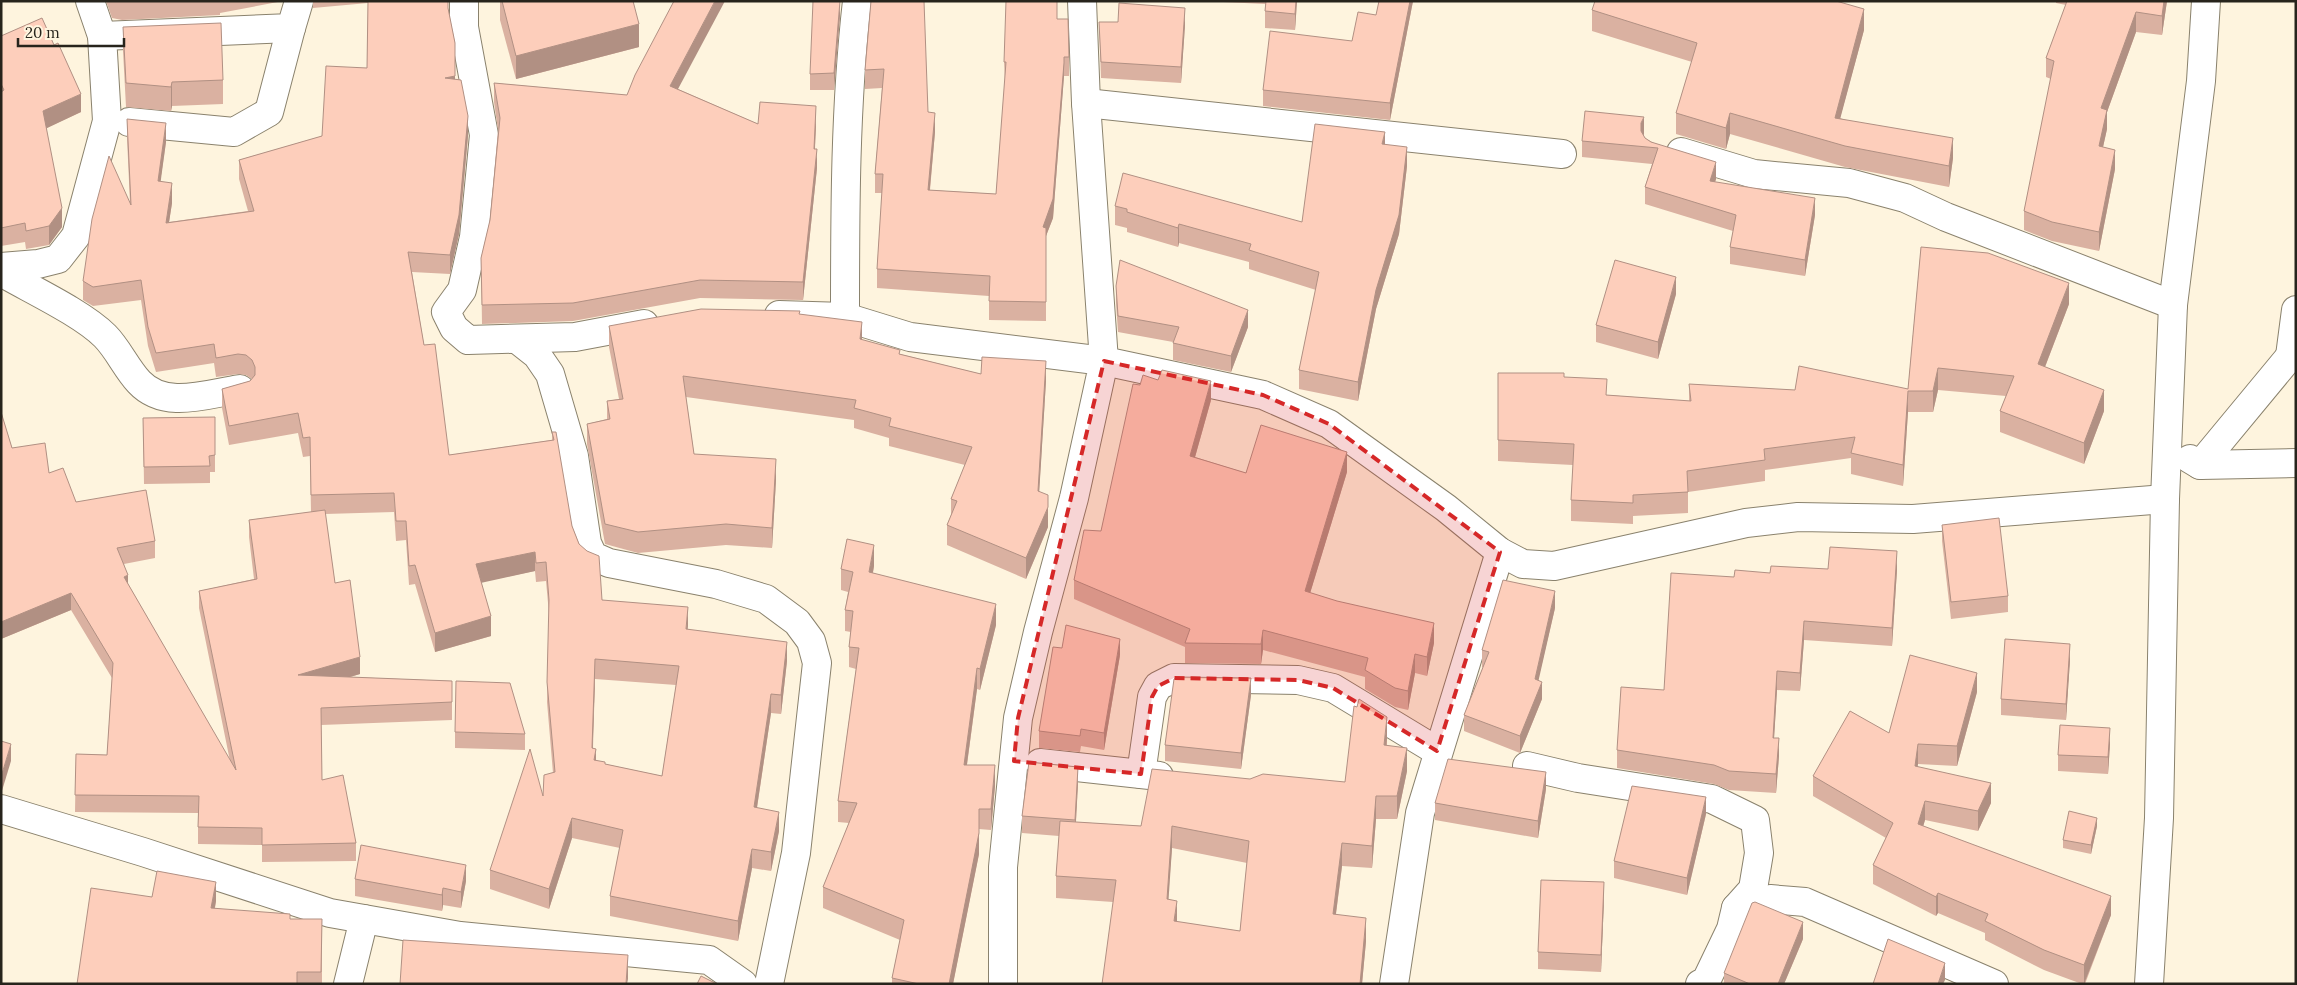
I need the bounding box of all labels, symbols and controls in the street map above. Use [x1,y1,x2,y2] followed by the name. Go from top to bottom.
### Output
[18,15,124,47] scale bar
[25,23,60,42] text: 20 m

